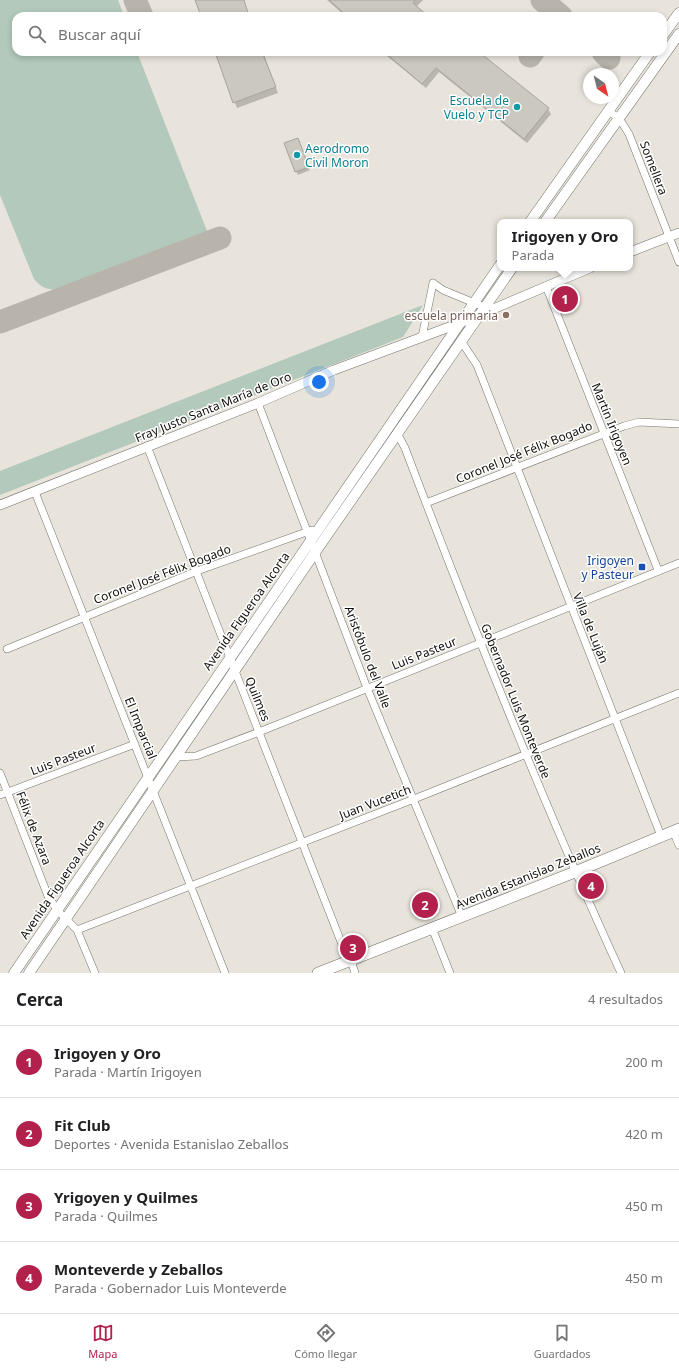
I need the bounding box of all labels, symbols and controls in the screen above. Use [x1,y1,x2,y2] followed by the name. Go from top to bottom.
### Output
[12,12,667,56] search box
[26,23,48,45] icon: search
[58,24,141,44] text: Buscar aquí
[583,68,619,104] north arrow
[444,92,509,123] place label: Escuela de Vuelo y TCP
[512,102,522,112] marker: Escuela de Vuelo y TCP
[636,139,672,197] street label: Somellera
[305,140,369,171] place label: Aerodromo Civil Moron
[292,150,302,160] marker: Aerodromo Civil Moron
[497,219,633,271] popup
[512,226,618,246] text: Irigoyen y Oro
[512,246,554,264] text: Parada
[552,284,578,314] pin: 1
[404,307,498,324] place label: escuela primaria
[501,310,511,320] marker: escuela primaria
[132,368,294,446] street label: Fray Justo Santa María de Oro
[309,372,329,392] your location
[588,380,636,468] street label: Martín Irigoyen
[453,417,595,487] street label: Coronel José Félix Bogado
[91,540,233,608] street label: Coronel José Félix Bogado
[199,548,293,674] street label: Avenida Figueroa Alcorta
[582,552,634,583] place label: Irigoyen y Pasteur
[637,562,647,572] marker: Irigoyen y Pasteur
[569,590,613,666] street label: Villa de Luján
[341,603,395,711] street label: Aristóbulo del Valle
[477,621,555,781] street label: Gobernador Luis Monteverde
[389,632,459,674] street label: Luis Pasteur
[241,674,275,724] street label: Quilmes
[121,694,161,762] street label: El Imparcial
[28,739,98,779] street label: Luis Pasteur
[336,781,413,824] street label: Juan Vucetich
[12,789,56,867] street label: Félix de Azara
[16,816,108,942] street label: Avenida Figueroa Alcorta
[453,839,603,913] street label: Avenida Estanislao Zeballos
[578,871,604,901] pin: 4
[412,890,438,920] pin: 2
[340,933,366,963] pin: 3
[16,988,63,1011] text: Cerca
[588,990,663,1008] text: 4 resultados
[54,1043,161,1063] text: Irigoyen y Oro
[25,1053,33,1071] text: 1
[625,1053,663,1071] text: 200 m
[54,1063,202,1081] text: Parada · Martín Irigoyen
[54,1115,110,1135] text: Fit Club
[25,1125,33,1143] text: 2
[625,1125,663,1143] text: 420 m
[54,1135,289,1153] text: Deportes · Avenida Estanislao Zeballos
[54,1187,198,1207] text: Yrigoyen y Quilmes
[25,1197,33,1215] text: 3
[625,1197,663,1215] text: 450 m
[54,1207,158,1225] text: Parada · Quilmes
[54,1259,223,1279] text: Monteverde y Zeballos
[25,1269,33,1287] text: 4
[625,1269,663,1287] text: 450 m
[54,1279,287,1297] text: Parada · Gobernador Luis Monteverde
[88,1322,117,1361] tab: Mapa
[294,1322,357,1361] tab: Cómo llegar
[534,1322,591,1361] tab: Guardados

